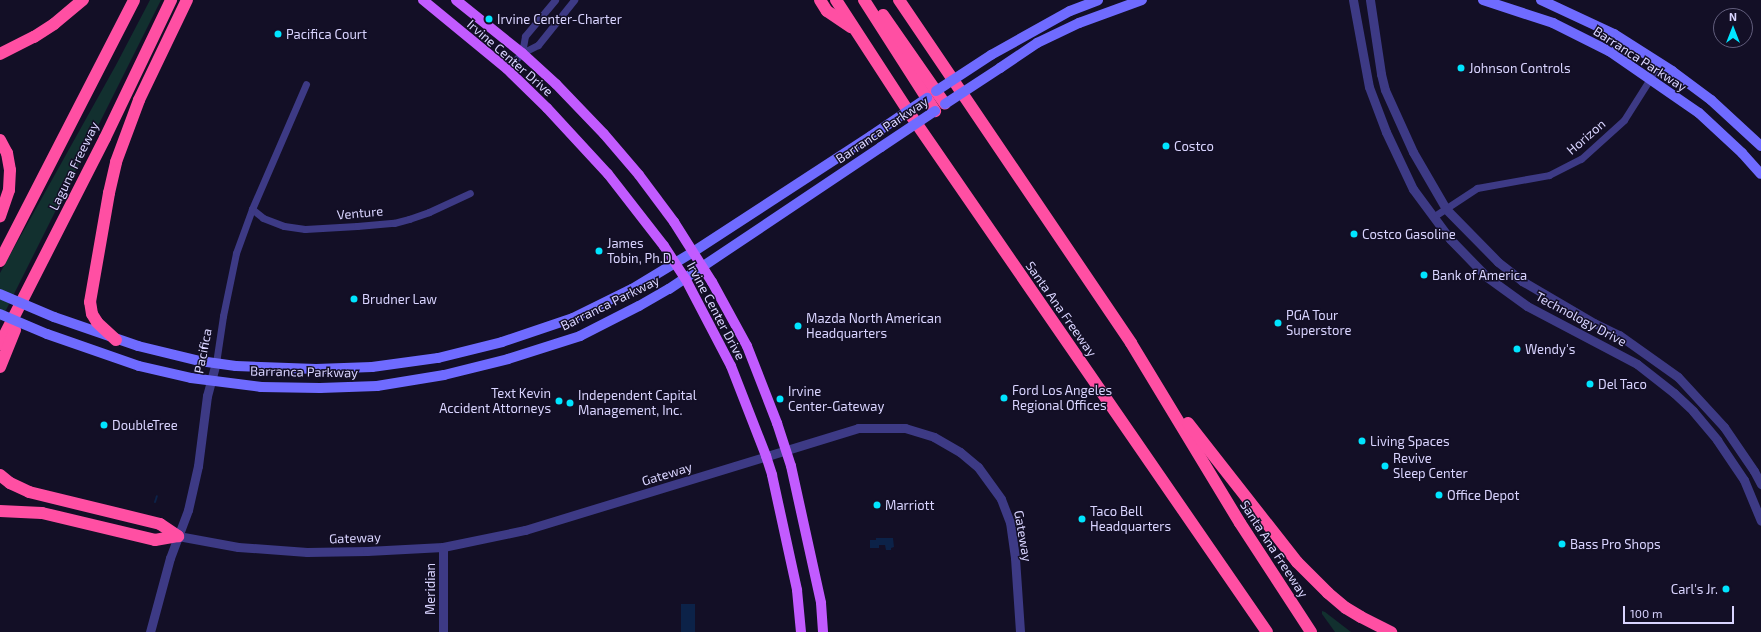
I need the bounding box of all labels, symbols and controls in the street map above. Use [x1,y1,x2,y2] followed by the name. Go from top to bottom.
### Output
[1713,8,1753,48] north arrow
[1729,10,1737,23] text: N
[497,11,622,27] place label: Irvine Center-Charter
[484,14,494,24] marker: Irvine Center-Charter
[464,16,556,100] street label: Irvine Center Drive
[1590,23,1690,95] street label: Barranca Parkway
[286,26,367,42] place label: Pacifica Court
[273,29,283,39] marker: Pacifica Court
[1469,60,1571,76] place label: Johnson Controls
[1456,63,1466,73] marker: Johnson Controls
[833,93,931,167] street label: Barranca Parkway
[1564,116,1608,158] street label: Horizon
[46,119,102,213] street label: Laguna Freeway
[1174,138,1214,154] place label: Costco
[1161,141,1171,151] marker: Costco
[336,203,384,223] street label: Venture
[1362,226,1456,242] place label: Costco Gasoline
[1349,229,1359,239] marker: Costco Gasoline
[607,236,674,267] place label: James Tobin, Ph.D.
[594,246,604,256] marker: James Tobin, Ph.D.
[1022,258,1100,360] street label: Santa Ana Freeway
[684,259,748,363] street label: Irvine Center Drive
[1432,267,1528,283] place label: Bank of America
[1419,270,1429,280] marker: Bank of America
[558,272,662,334] street label: Barranca Parkway
[1533,288,1629,350] street label: Technology Drive
[362,291,437,307] place label: Brudner Law
[349,294,359,304] marker: Brudner Law
[1286,308,1351,339] place label: PGA Tour Superstore
[806,311,942,342] place label: Mazda North American Headquarters
[1273,318,1283,328] marker: PGA Tour Superstore
[793,321,803,331] marker: Mazda North American Headquarters
[191,327,215,375] street label: Pacifica
[1525,341,1575,357] place label: Wendy's
[1512,344,1522,354] marker: Wendy's
[250,363,358,381] street label: Barranca Parkway
[1598,376,1647,392] place label: Del Taco
[1585,379,1595,389] marker: Del Taco
[1012,383,1112,414] place label: Ford Los Angeles Regional Offices
[788,384,884,415] place label: Irvine Center-Gateway
[439,386,551,417] place label: Text Kevin Accident Attorneys
[578,388,697,419] place label: Independent Capital Management, Inc.
[999,393,1009,403] marker: Ford Los Angeles Regional Offices
[775,394,785,404] marker: Irvine Center-Gateway
[554,396,564,406] marker: Text Kevin Accident Attorneys
[565,398,575,408] marker: Independent Capital Management, Inc.
[112,417,178,433] place label: DoubleTree
[99,420,109,430] marker: DoubleTree
[1370,433,1450,449] place label: Living Spaces
[1357,436,1367,446] marker: Living Spaces
[1393,451,1468,482] place label: Revive Sleep Center
[640,459,694,489] street label: Gateway
[1380,461,1390,471] marker: Revive Sleep Center
[1447,487,1519,503] place label: Office Depot
[1434,490,1444,500] marker: Office Depot
[885,497,934,513] place label: Marriott
[1237,497,1311,601] street label: Santa Ana Freeway
[872,500,882,510] marker: Marriott
[1090,504,1171,535] place label: Taco Bell Headquarters
[1011,509,1035,563] street label: Gateway
[1077,514,1087,524] marker: Taco Bell Headquarters
[329,529,381,547] street label: Gateway
[1570,536,1661,552] place label: Bass Pro Shops
[1557,539,1567,549] marker: Bass Pro Shops
[422,563,438,615] street label: Meridian
[1671,581,1718,597] place label: Carl's Jr.
[1721,584,1731,594] marker: Carl's Jr.
[1625,598,1736,624] scale bar
[1630,606,1662,620] text: 100 m

